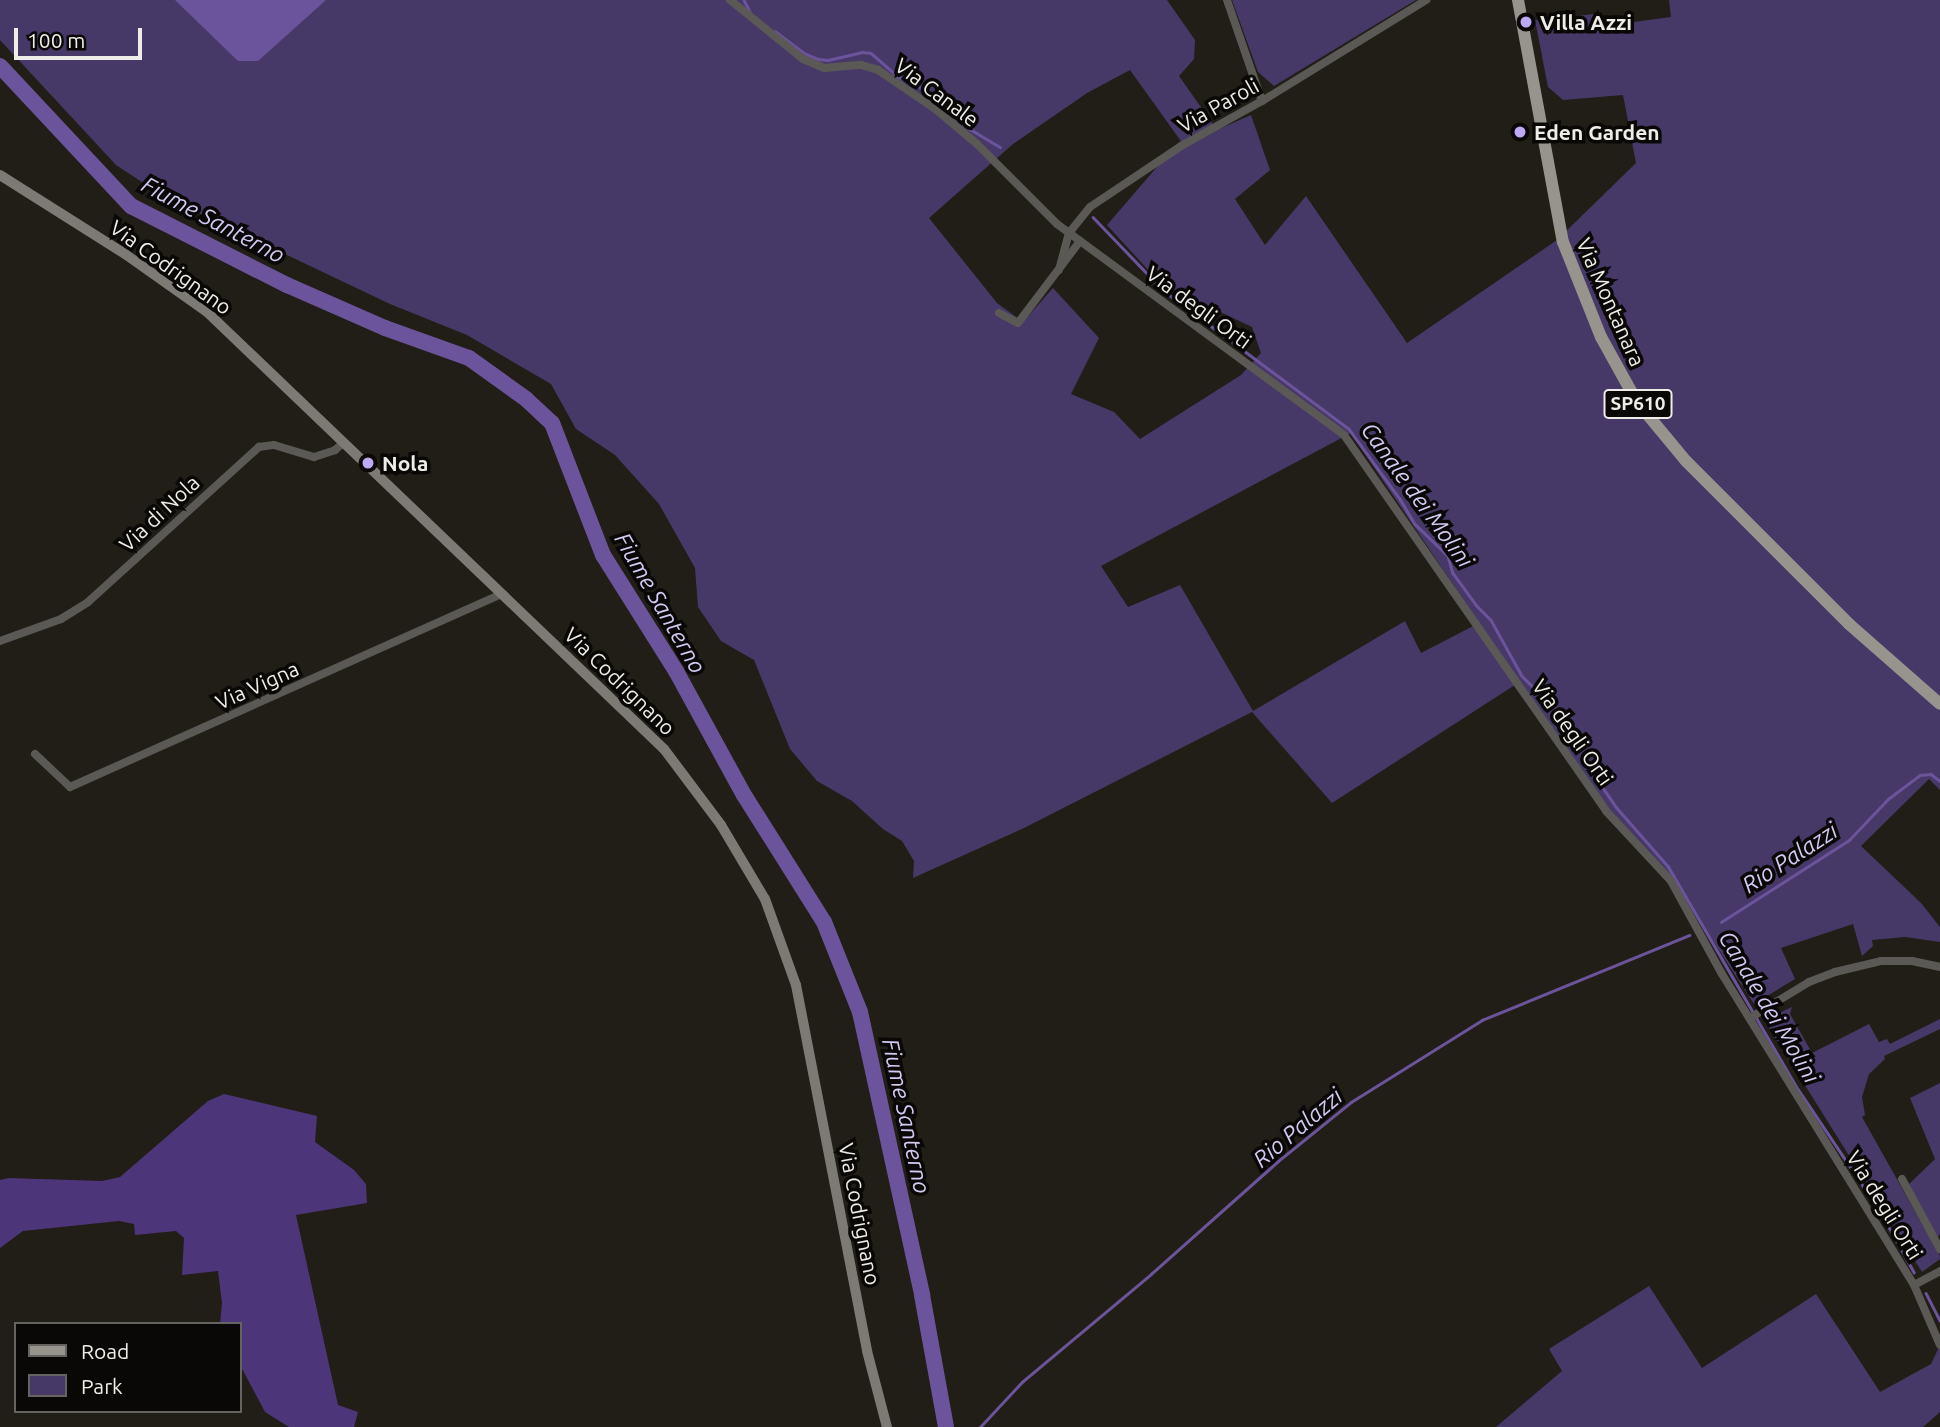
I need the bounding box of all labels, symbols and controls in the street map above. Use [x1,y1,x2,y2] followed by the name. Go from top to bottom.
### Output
[1540,9,1632,35] place label: Villa Azzi
[18,14,145,58] scale bar
[1518,14,1534,30] marker: Villa Azzi
[27,28,85,52] text: 100 m
[890,52,984,132] street label: Via Canale
[1173,72,1263,138] street label: Via Paroli
[1534,119,1660,145] place label: Eden Garden
[1512,124,1528,140] marker: Eden Garden
[137,171,289,269] water label: Fiume Santerno
[105,214,237,320] street label: Via Codrignano
[1571,234,1651,370] street label: Via Montanara
[1142,260,1256,354] street label: Via degli Orti
[1603,388,1673,420] road number: SP610
[1355,417,1479,573] water label: Canale dei Molini
[382,450,428,476] place label: Nola
[360,455,376,471] marker: Nola
[114,470,204,556] street label: Via di Nola
[609,528,711,678] water label: Fiume Santerno
[559,622,681,740] street label: Via Codrignano
[211,655,303,715] street label: Via Vigna
[1527,674,1619,790] street label: Via degli Orti
[1737,817,1843,899] water label: Rio Palazzi
[1713,926,1825,1088] water label: Canale dei Molini
[876,1036,936,1196] water label: Fiume Santerno
[1248,1083,1348,1173] water label: Rio Palazzi
[834,1141,886,1287] street label: Via Codrignano
[1842,1146,1928,1264] street label: Via degli Orti
[14,1322,242,1413] legend
[81,1339,129,1363] text: Road
[81,1374,123,1398] text: Park

